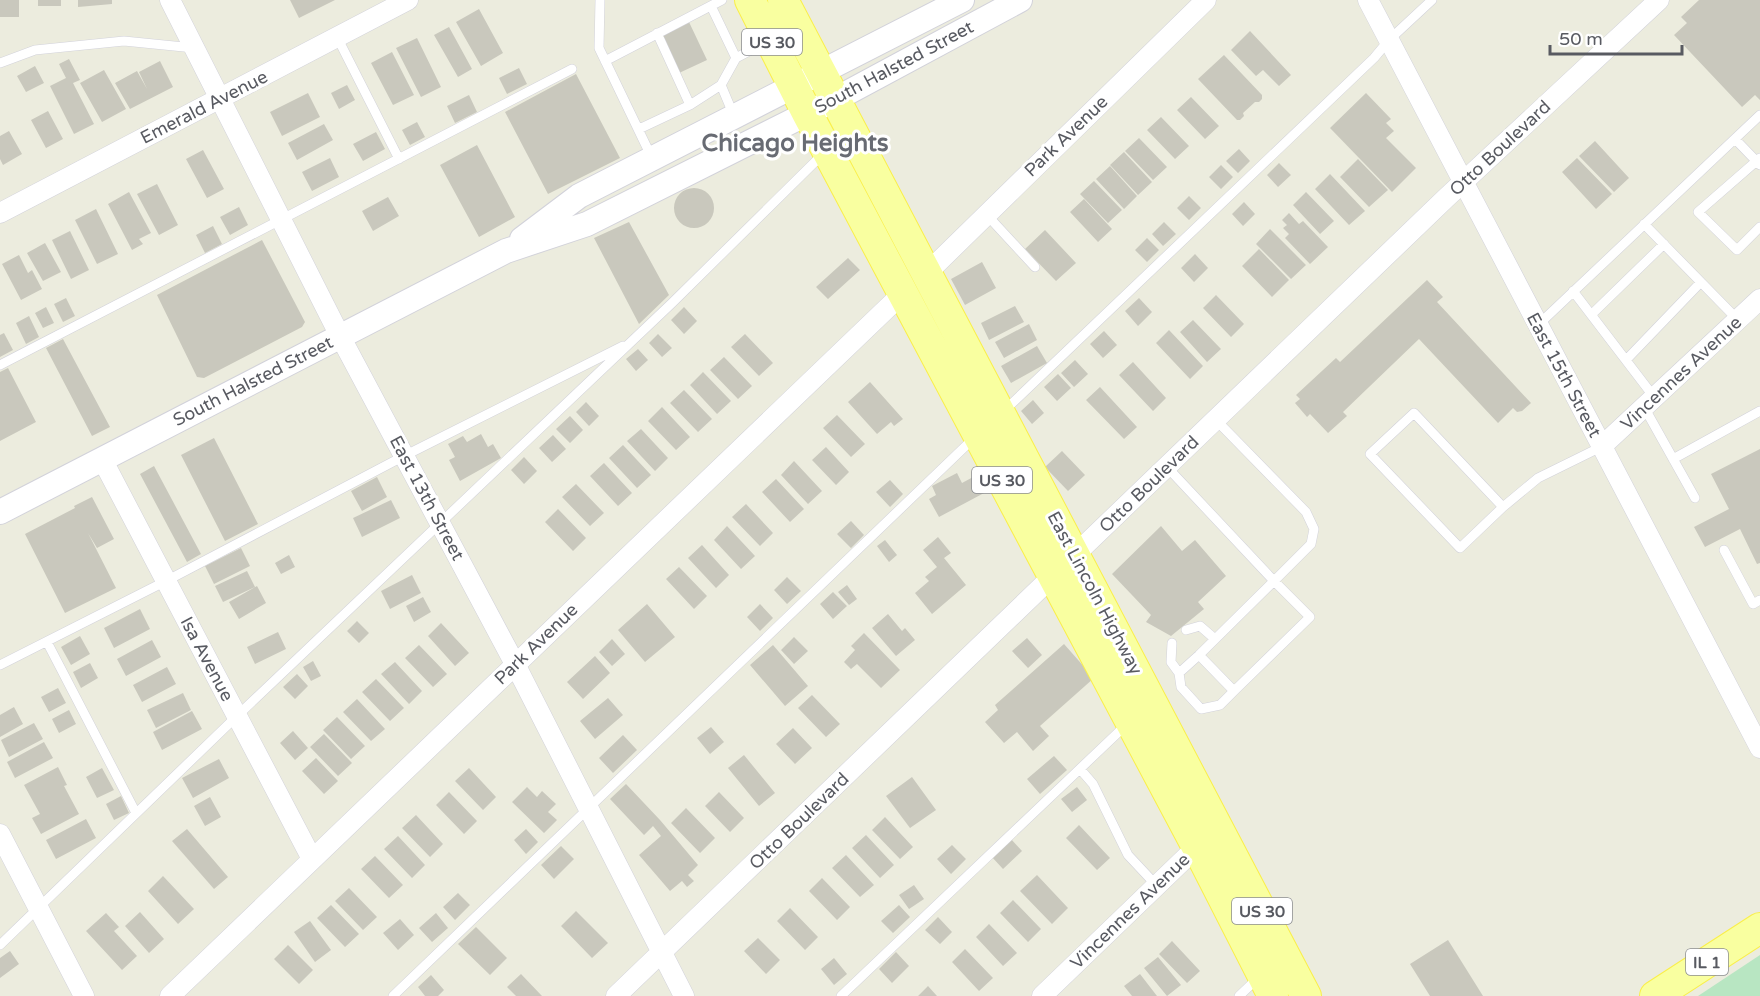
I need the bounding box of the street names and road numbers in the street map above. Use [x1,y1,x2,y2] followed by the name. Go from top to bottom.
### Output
[811,16,977,118] street label: South Halsted Street
[742,29,802,55] road number: US 30
[137,65,271,149] street label: Emerald Avenue
[1020,91,1112,181] street label: Park Avenue
[1445,96,1555,200] street label: Otto Boulevard
[1522,309,1606,441] street label: East 15th Street
[1616,311,1746,435] street label: Vincennes Avenue
[169,331,337,431] street label: South Halsted Street
[1095,431,1203,537] street label: Otto Boulevard
[385,432,469,564] street label: East 13th Street
[972,467,1032,493] road number: US 30
[1043,508,1148,679] street label: East Lincoln Highway
[490,599,582,689] street label: Park Avenue
[176,613,238,705] street label: Isa Avenue
[745,768,853,874] street label: Otto Boulevard
[1066,848,1194,974] street label: Vincennes Avenue
[1232,898,1292,924] road number: US 30
[1686,949,1728,975] road number: IL 1

